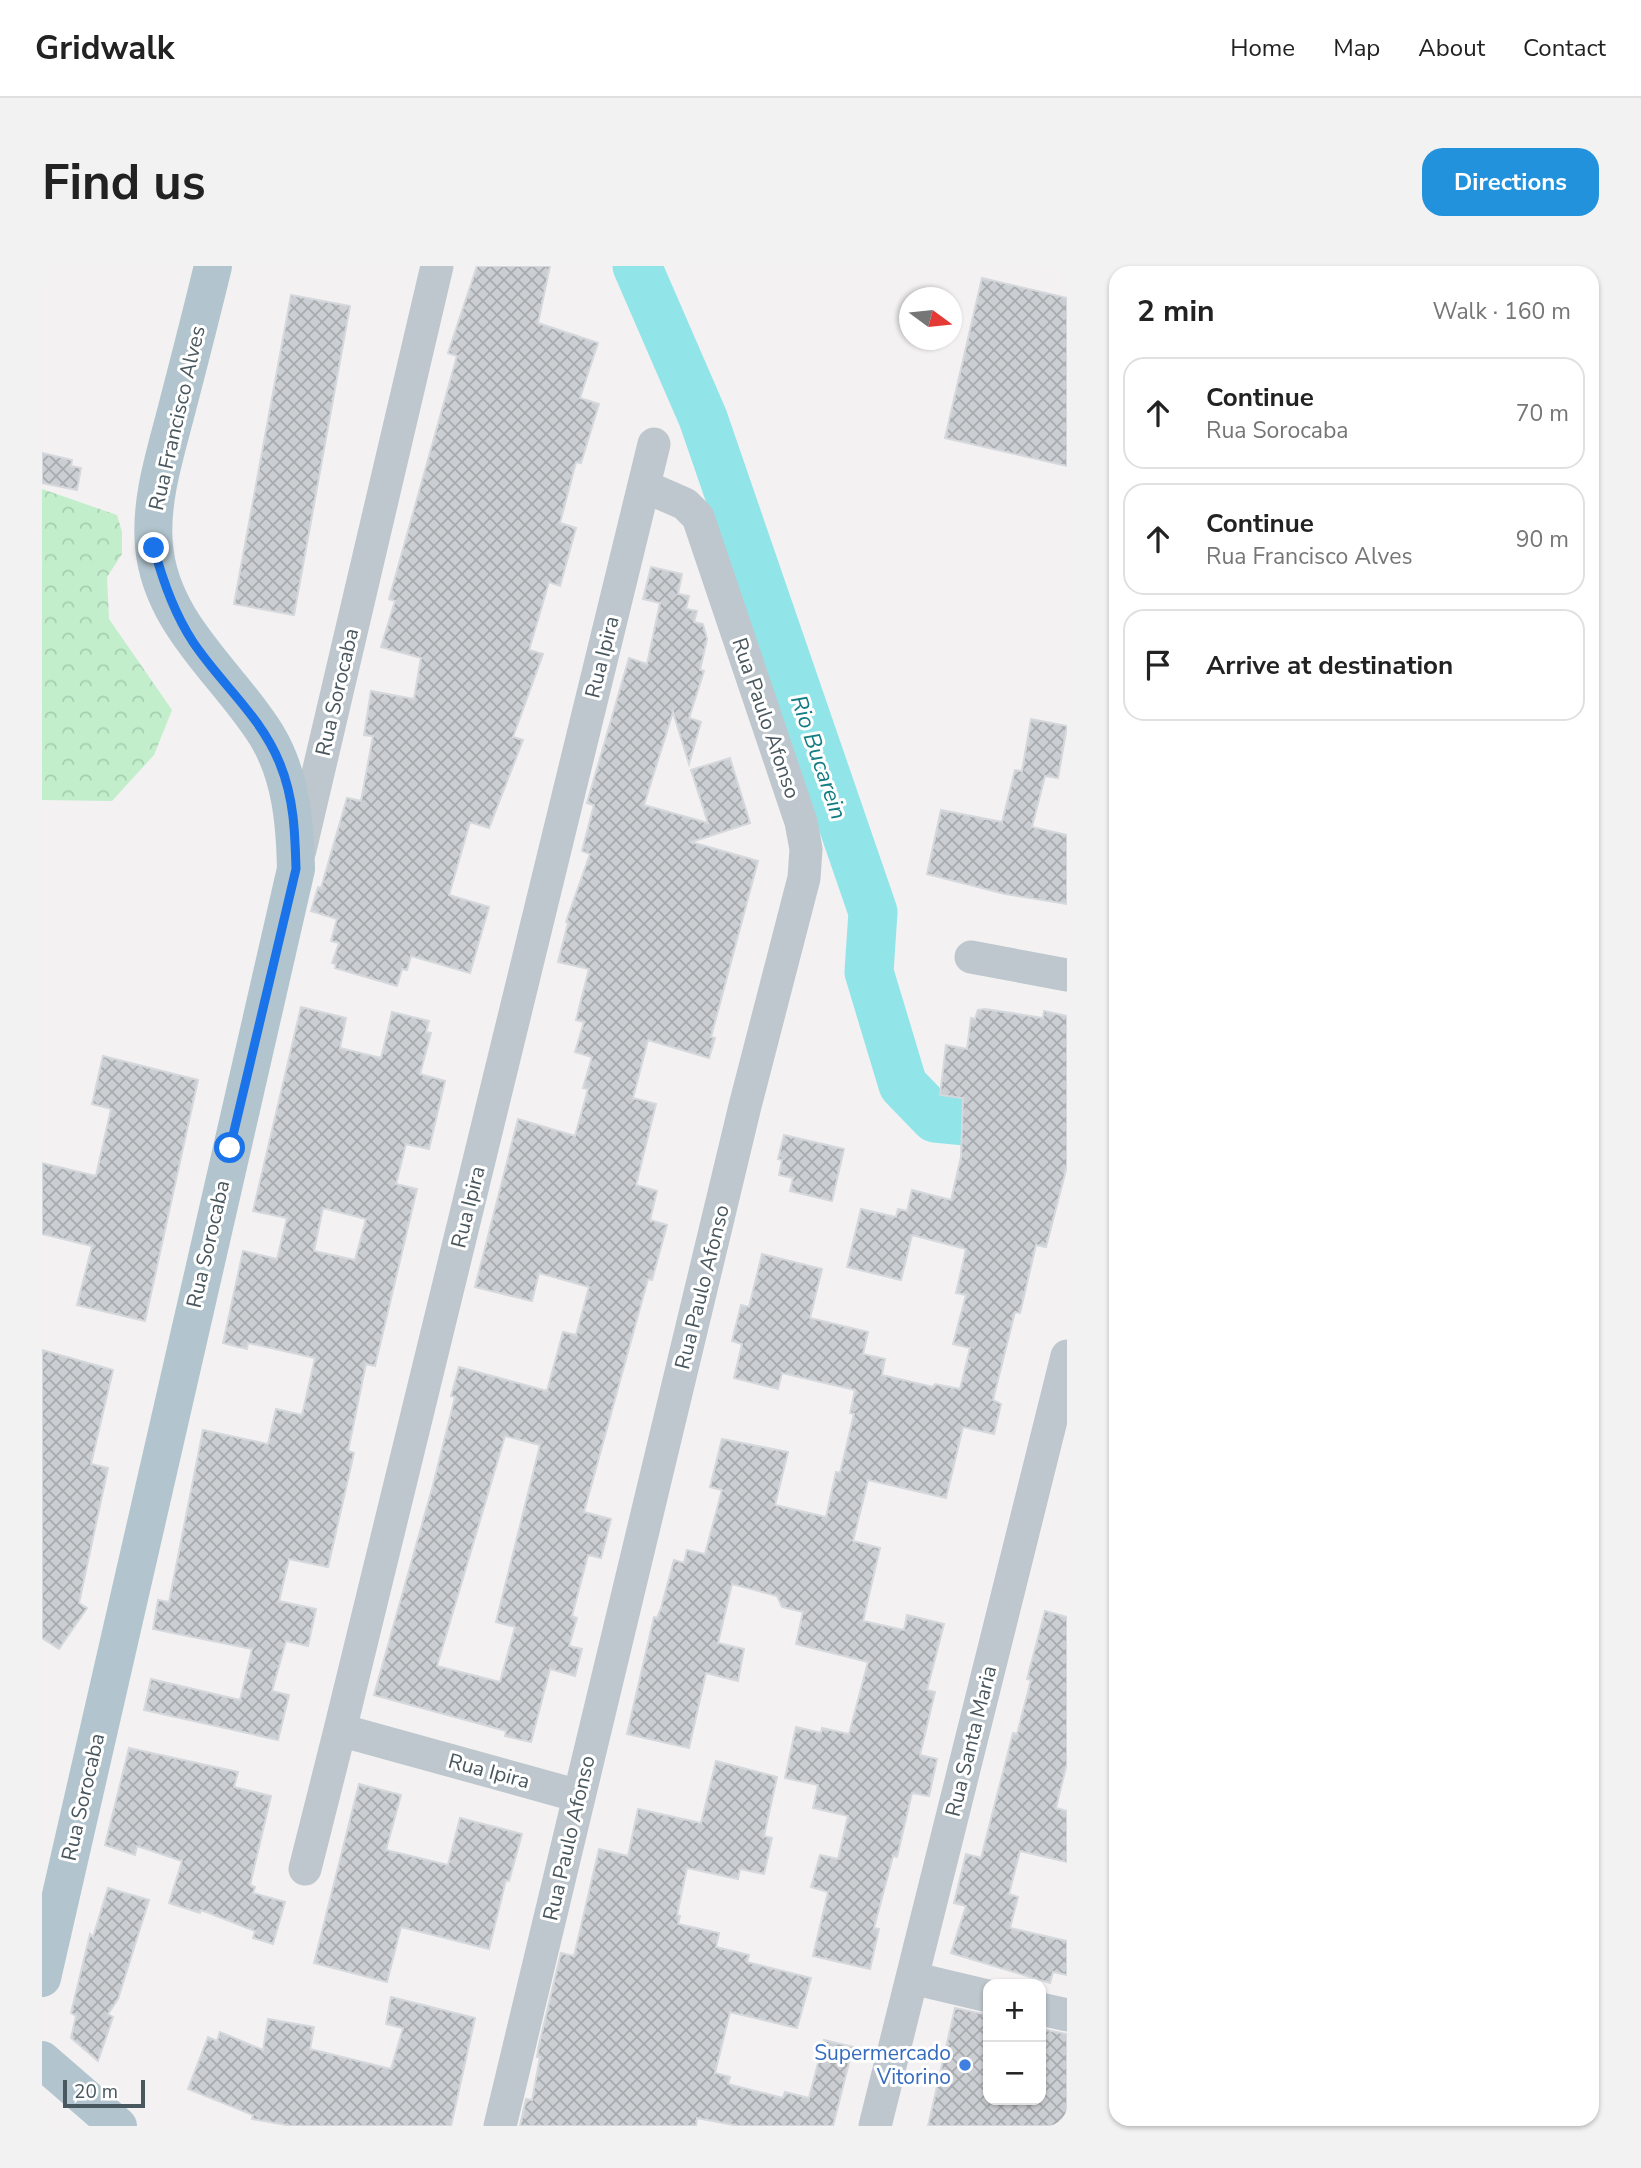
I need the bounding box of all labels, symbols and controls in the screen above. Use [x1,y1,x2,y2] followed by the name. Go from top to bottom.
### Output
[35,26,175,71] text: Gridwalk
[1230,32,1295,64] text: Home
[1333,32,1380,64] text: Map
[1418,32,1485,64] text: About
[1523,32,1606,64] text: Contact
[1422,148,1599,216] button: Directions
[42,149,206,216] text: Find us
[899,287,962,350] north arrow
[1137,291,1215,332] text: 2 min
[1432,296,1571,327] text: Walk · 160 m
[142,323,212,513] street label: Rua Francisco Alves
[1206,380,1314,415] text: Continue
[1139,394,1177,432] icon: ahead
[1516,398,1569,429] text: 70 m
[1206,415,1349,446] text: Rua Sorocaba
[1206,506,1314,541] text: Continue
[1139,520,1177,558] icon: ahead
[1516,524,1569,555] text: 90 m
[138,532,169,563] route end
[1206,541,1413,572] text: Rua Francisco Alves
[578,613,626,701] street label: Rua Ipira
[309,625,365,759] street label: Rua Sorocaba
[725,634,807,802] street label: Rua Paulo Afonso
[1139,646,1177,684] icon: arrive
[1206,648,1453,683] text: Arrive at destination
[783,691,854,823] water label: Rio Bucarein
[214,1132,245,1163] route start
[444,1163,492,1251] street label: Rua Ipira
[180,1177,236,1311] street label: Rua Sorocaba
[668,1202,736,1372] street label: Rua Paulo Afonso
[939,1663,1003,1819] street label: Rua Santa Maria
[55,1730,111,1864] street label: Rua Sorocaba
[445,1747,533,1795] street label: Rua Ipira
[536,1753,602,1923] street label: Rua Paulo Afonso
[983,1979,1046,2105] map controls
[983,1979,1046,2042] button: +
[814,2039,951,2091] place label: Supermercado Vitorino
[983,2042,1046,2105] button: −
[957,2057,973,2073] marker: Supermercado Vitorino
[63,2077,145,2109] scale bar
[74,2079,118,2105] text: 20 m

